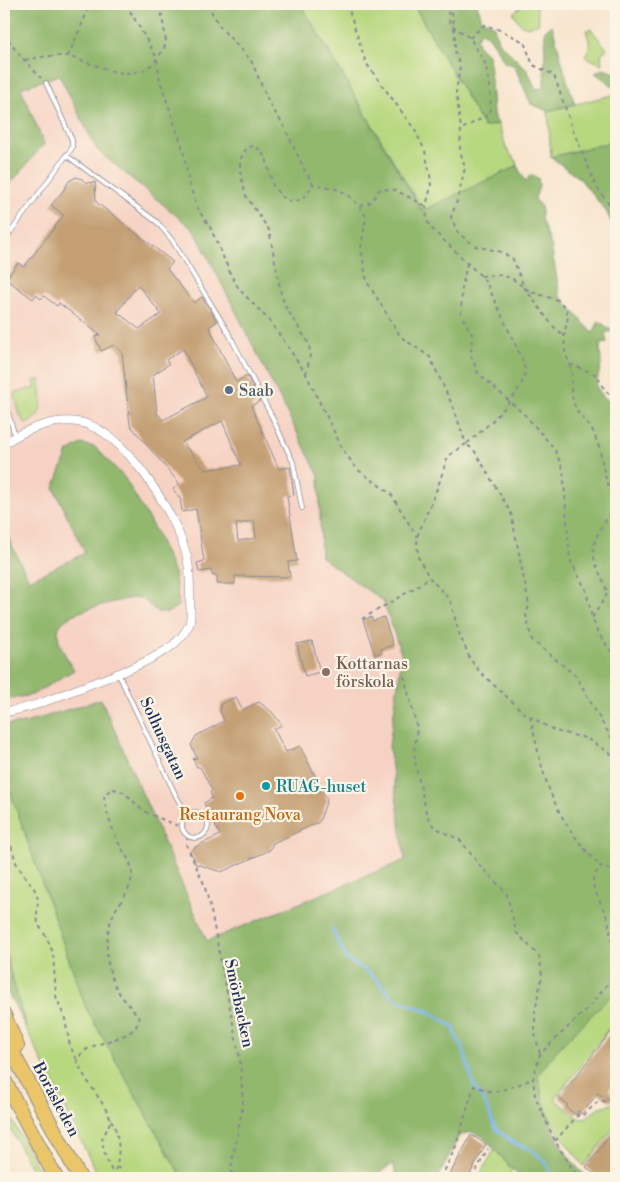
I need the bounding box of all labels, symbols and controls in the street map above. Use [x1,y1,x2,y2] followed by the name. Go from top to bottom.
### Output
[239,381,274,401] place label: Saab
[223,384,235,396] marker: Saab
[336,654,408,692] place label: Kottarnas förskola
[320,666,332,678] marker: Kottarnas förskola
[135,694,191,783] street label: Solhusgatan
[276,777,366,797] place label: RUAG-huset
[260,780,272,792] marker: RUAG-huset
[234,790,246,802] marker: Restaurang Nova
[179,805,302,825] place label: Restaurang Nova
[220,957,258,1050] street label: Smörbacken
[28,1058,84,1141] street label: Boråsleden

